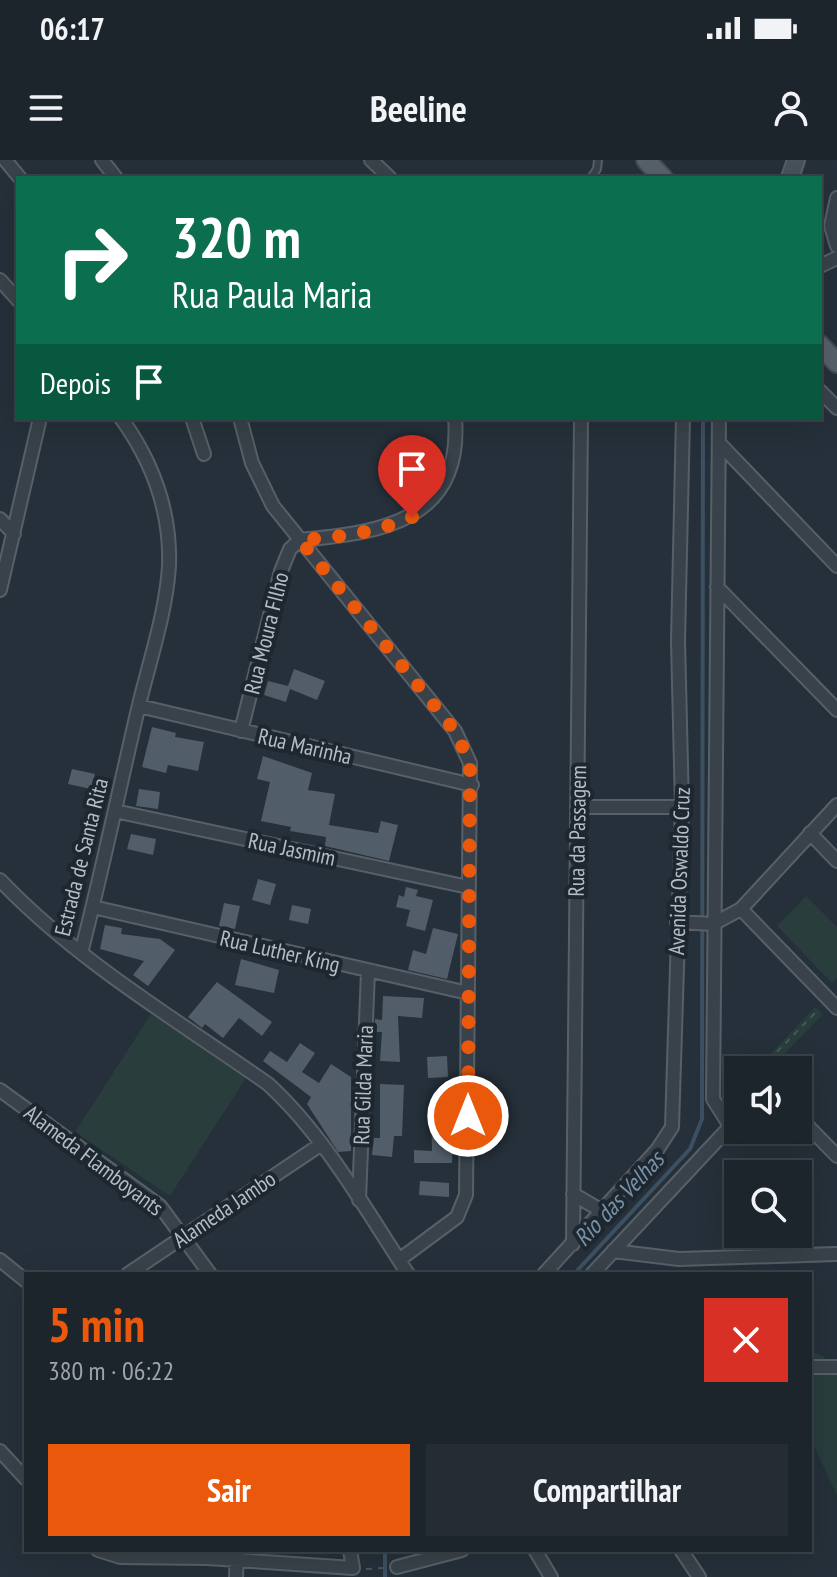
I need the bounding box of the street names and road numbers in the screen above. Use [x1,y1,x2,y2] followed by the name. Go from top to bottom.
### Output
[237,569,295,697] street label: Rua Moura FIlho
[255,722,355,770] street label: Rua Marinha
[562,765,592,897] street label: Rua da Passagem
[48,775,114,939] street label: Estrada de Santa Rita
[662,786,696,956] street label: Avenida Oswaldo Cruz
[246,826,338,872] street label: Rua Jasmim
[217,924,343,978] street label: Rua Luther King
[347,1025,379,1145] street label: Rua Gilda Maria
[19,1099,169,1221] street label: Alameda Flamboyants
[167,1164,281,1254] street label: Alameda Jambo

